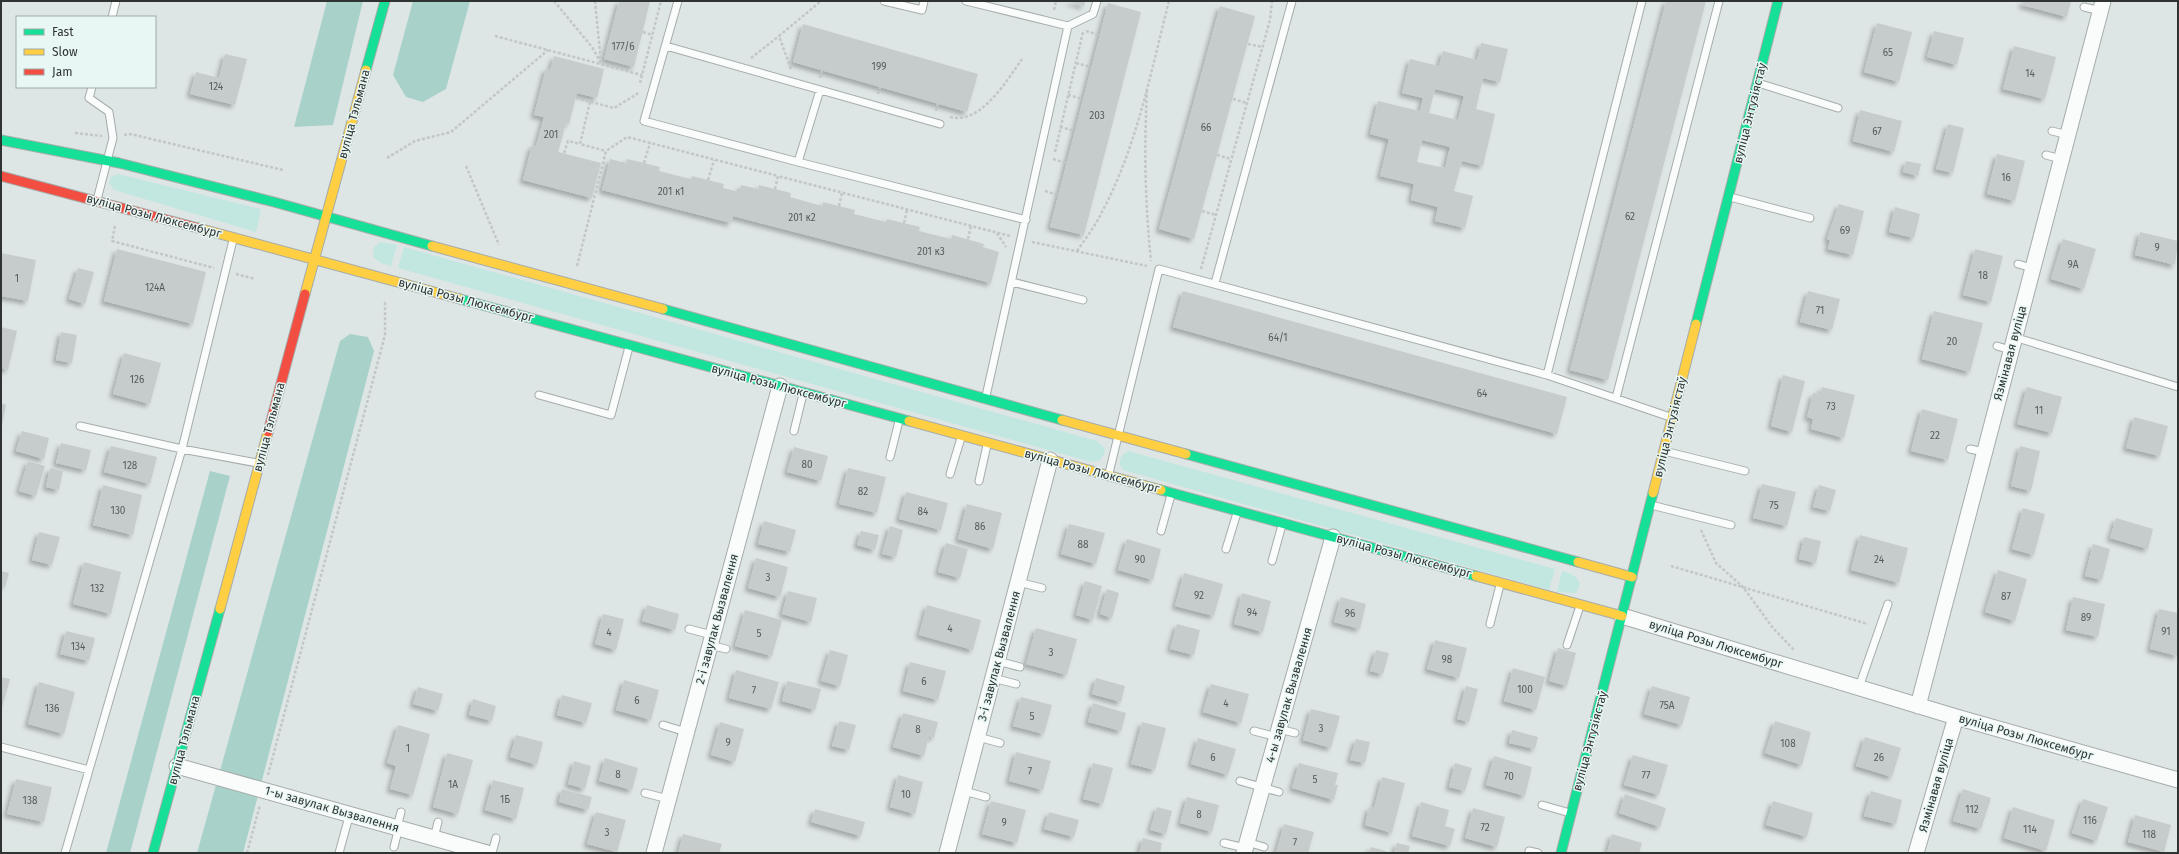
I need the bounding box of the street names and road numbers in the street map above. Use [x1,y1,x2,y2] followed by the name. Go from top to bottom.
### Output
[1731,61,1769,165] street label: вуліца Энтузіястаў
[335,68,373,160] street label: вуліца Тэльмана
[85,191,224,241] street label: вуліца Розы Люксембург
[397,275,536,325] street label: вуліца Розы Люксембург
[1991,304,2029,402] street label: Язмінавая вуліца
[710,361,849,411] street label: вуліца Розы Люксембург
[1651,375,1689,479] street label: вуліца Энтузіястаў
[250,381,288,473] street label: вуліца Тэльмана
[1023,446,1162,496] street label: вуліца Розы Люксембург
[1335,531,1474,581] street label: вуліца Розы Люксембург
[693,552,741,686] street label: 2-і завулак Вызвалення
[975,589,1023,723] street label: 3-і завулак Вызвалення
[1647,617,1785,671] street label: вуліца Розы Люксембург
[1263,626,1315,764] street label: 4-ы завулак Вызвалення
[1570,689,1610,793] street label: вуліца Энтузіястаў
[165,694,203,786] street label: вуліца Тэльмана
[1957,711,2096,763] street label: вуліца Розы Люксембург
[1916,736,1956,834] street label: Язмінавая вуліца
[263,783,401,835] street label: 1-ы завулак Вызвалення

